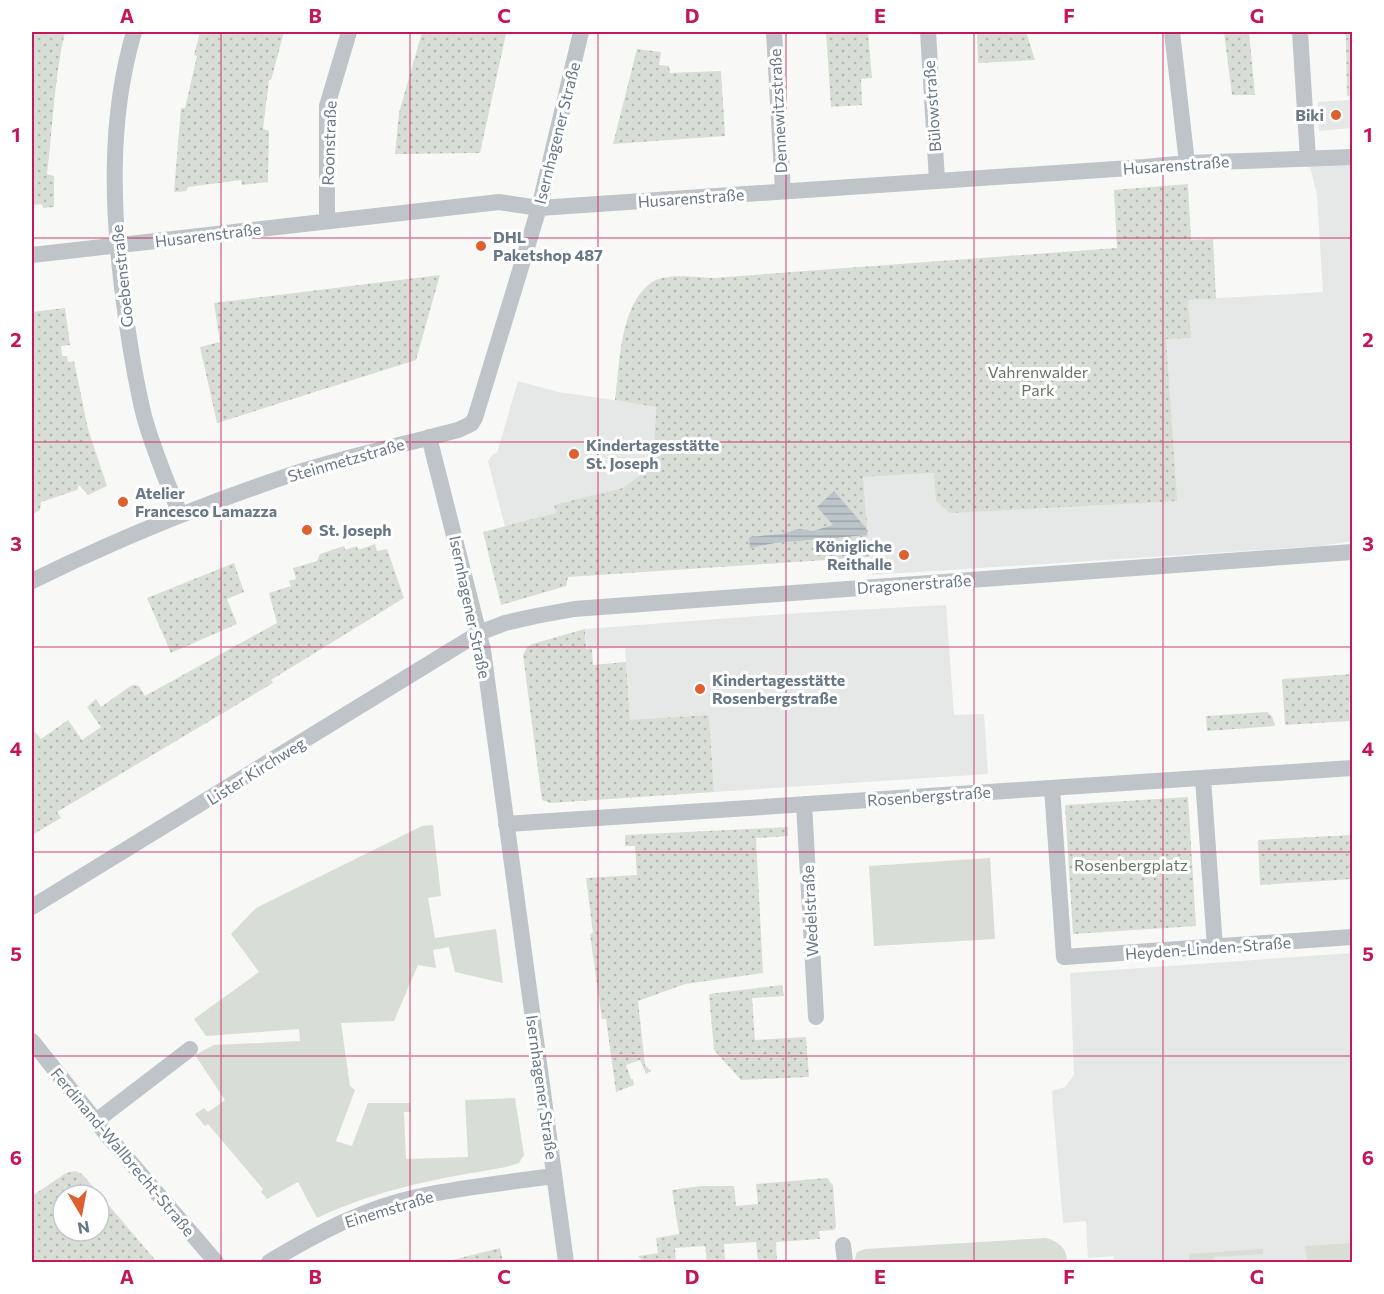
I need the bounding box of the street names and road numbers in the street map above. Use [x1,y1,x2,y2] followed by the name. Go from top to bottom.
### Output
[765,48,790,174] street label: Dennewitzstraße
[530,60,583,206] street label: Isernhagener Straße
[919,60,944,153] street label: Bülowstraße
[318,100,339,186] street label: Roonstraße
[1122,151,1230,178] street label: Husarenstraße
[637,184,745,211] street label: Husarenstraße
[154,219,262,250] street label: Husarenstraße
[107,224,136,328] street label: Goebenstraße
[285,434,407,485] street label: Steinmetzstraße
[446,534,495,680] street label: Isernhagener Straße
[856,570,972,597] street label: Dragonerstraße
[203,733,309,808] street label: Lister Kirchweg
[866,782,991,809] street label: Rosenbergstraße
[798,865,821,957] street label: Wedelstraße
[1124,932,1292,963] street label: Heyden-Linden-Straße
[523,1013,562,1160] street label: Isernhagener Straße
[47,1064,199,1240] street label: Ferdinand-Wallbrecht-Straße
[342,1186,435,1231] street label: Einemstraße

